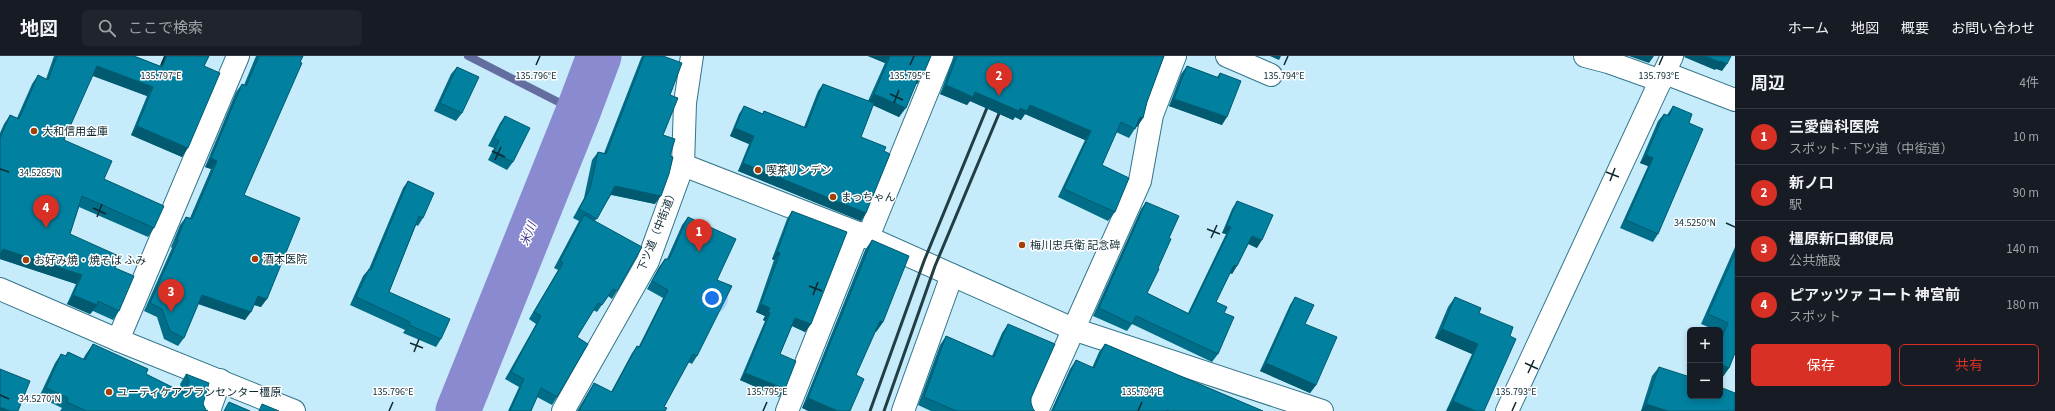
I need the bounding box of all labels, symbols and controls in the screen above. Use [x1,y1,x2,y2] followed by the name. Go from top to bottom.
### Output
[82,10,362,46] search box
[20,16,58,43] text: 地図
[96,17,118,39] icon: search
[128,18,203,39] text: ここで検索
[1787,19,1829,39] text: ホーム
[1851,19,1879,39] text: 地図
[1901,19,1929,39] text: 概要
[1951,19,2035,39] text: お問い合わせ
[986,63,1012,96] pin: 2
[141,69,181,83] text: 135.797°E
[516,69,556,83] text: 135.796°E
[890,69,930,83] text: 135.795°E
[1264,69,1304,83] text: 135.794°E
[1639,69,1679,83] text: 135.793°E
[1751,72,1785,96] text: 周辺
[2020,74,2039,92] text: 4件
[1789,117,1879,138] text: 三愛歯科医院
[42,124,108,139] place label: 大和信用金庫
[29,126,39,136] marker: 大和信用金庫
[1761,128,1767,146] text: 1
[2013,128,2039,146] text: 10 m
[1789,140,1953,158] text: スポット · 下ツ道（中街道）
[766,163,832,178] place label: 喫茶リンデン
[753,165,763,175] marker: 喫茶リンデン
[19,166,61,180] text: 34.5265°N
[1789,173,1834,194] text: 新ノ口
[1761,184,1767,202] text: 2
[2013,184,2039,202] text: 90 m
[634,187,681,274] street label: 下ツ道（中街道）
[841,190,896,205] place label: まっちゃん
[828,192,838,202] marker: まっちゃん
[33,195,59,228] pin: 4
[1789,196,1802,214] text: 駅
[1674,216,1716,230] text: 34.5250°N
[516,218,542,249] water label: 米川
[686,219,712,252] pin: 1
[1789,229,1894,250] text: 橿原新口郵便局
[1030,238,1120,253] place label: 梅川忠兵衛 記念碑
[1017,240,1027,250] marker: 梅川忠兵衛 記念碑
[1761,240,1767,258] text: 3
[2006,240,2039,258] text: 140 m
[263,252,307,267] place label: 酒本医院
[1789,252,1841,270] text: 公共施設
[34,253,146,268] place label: お好み焼・焼そば ふみ
[250,254,260,264] marker: 酒本医院
[21,255,31,265] marker: お好み焼・焼そば ふみ
[158,279,184,312] pin: 3
[1789,285,1960,306] text: ピアッツァ コート 神宮前
[702,288,722,308] your location
[1761,296,1767,314] text: 4
[2006,296,2039,314] text: 180 m
[1789,308,1841,326] text: スポット
[1687,327,1723,399] map controls
[1687,327,1723,363] button: +
[1751,344,1891,386] button: 保存
[1899,344,2039,386] button: 共有
[1687,363,1723,399] button: −
[117,385,281,400] place label: ユーティケアプランセンター橿原
[373,385,413,399] text: 135.796°E
[747,385,787,399] text: 135.795°E
[1122,385,1162,399] text: 135.794°E
[1496,385,1536,399] text: 135.793°E
[104,387,114,397] marker: ユーティケアプランセンター橿原
[19,392,61,406] text: 34.5270°N

